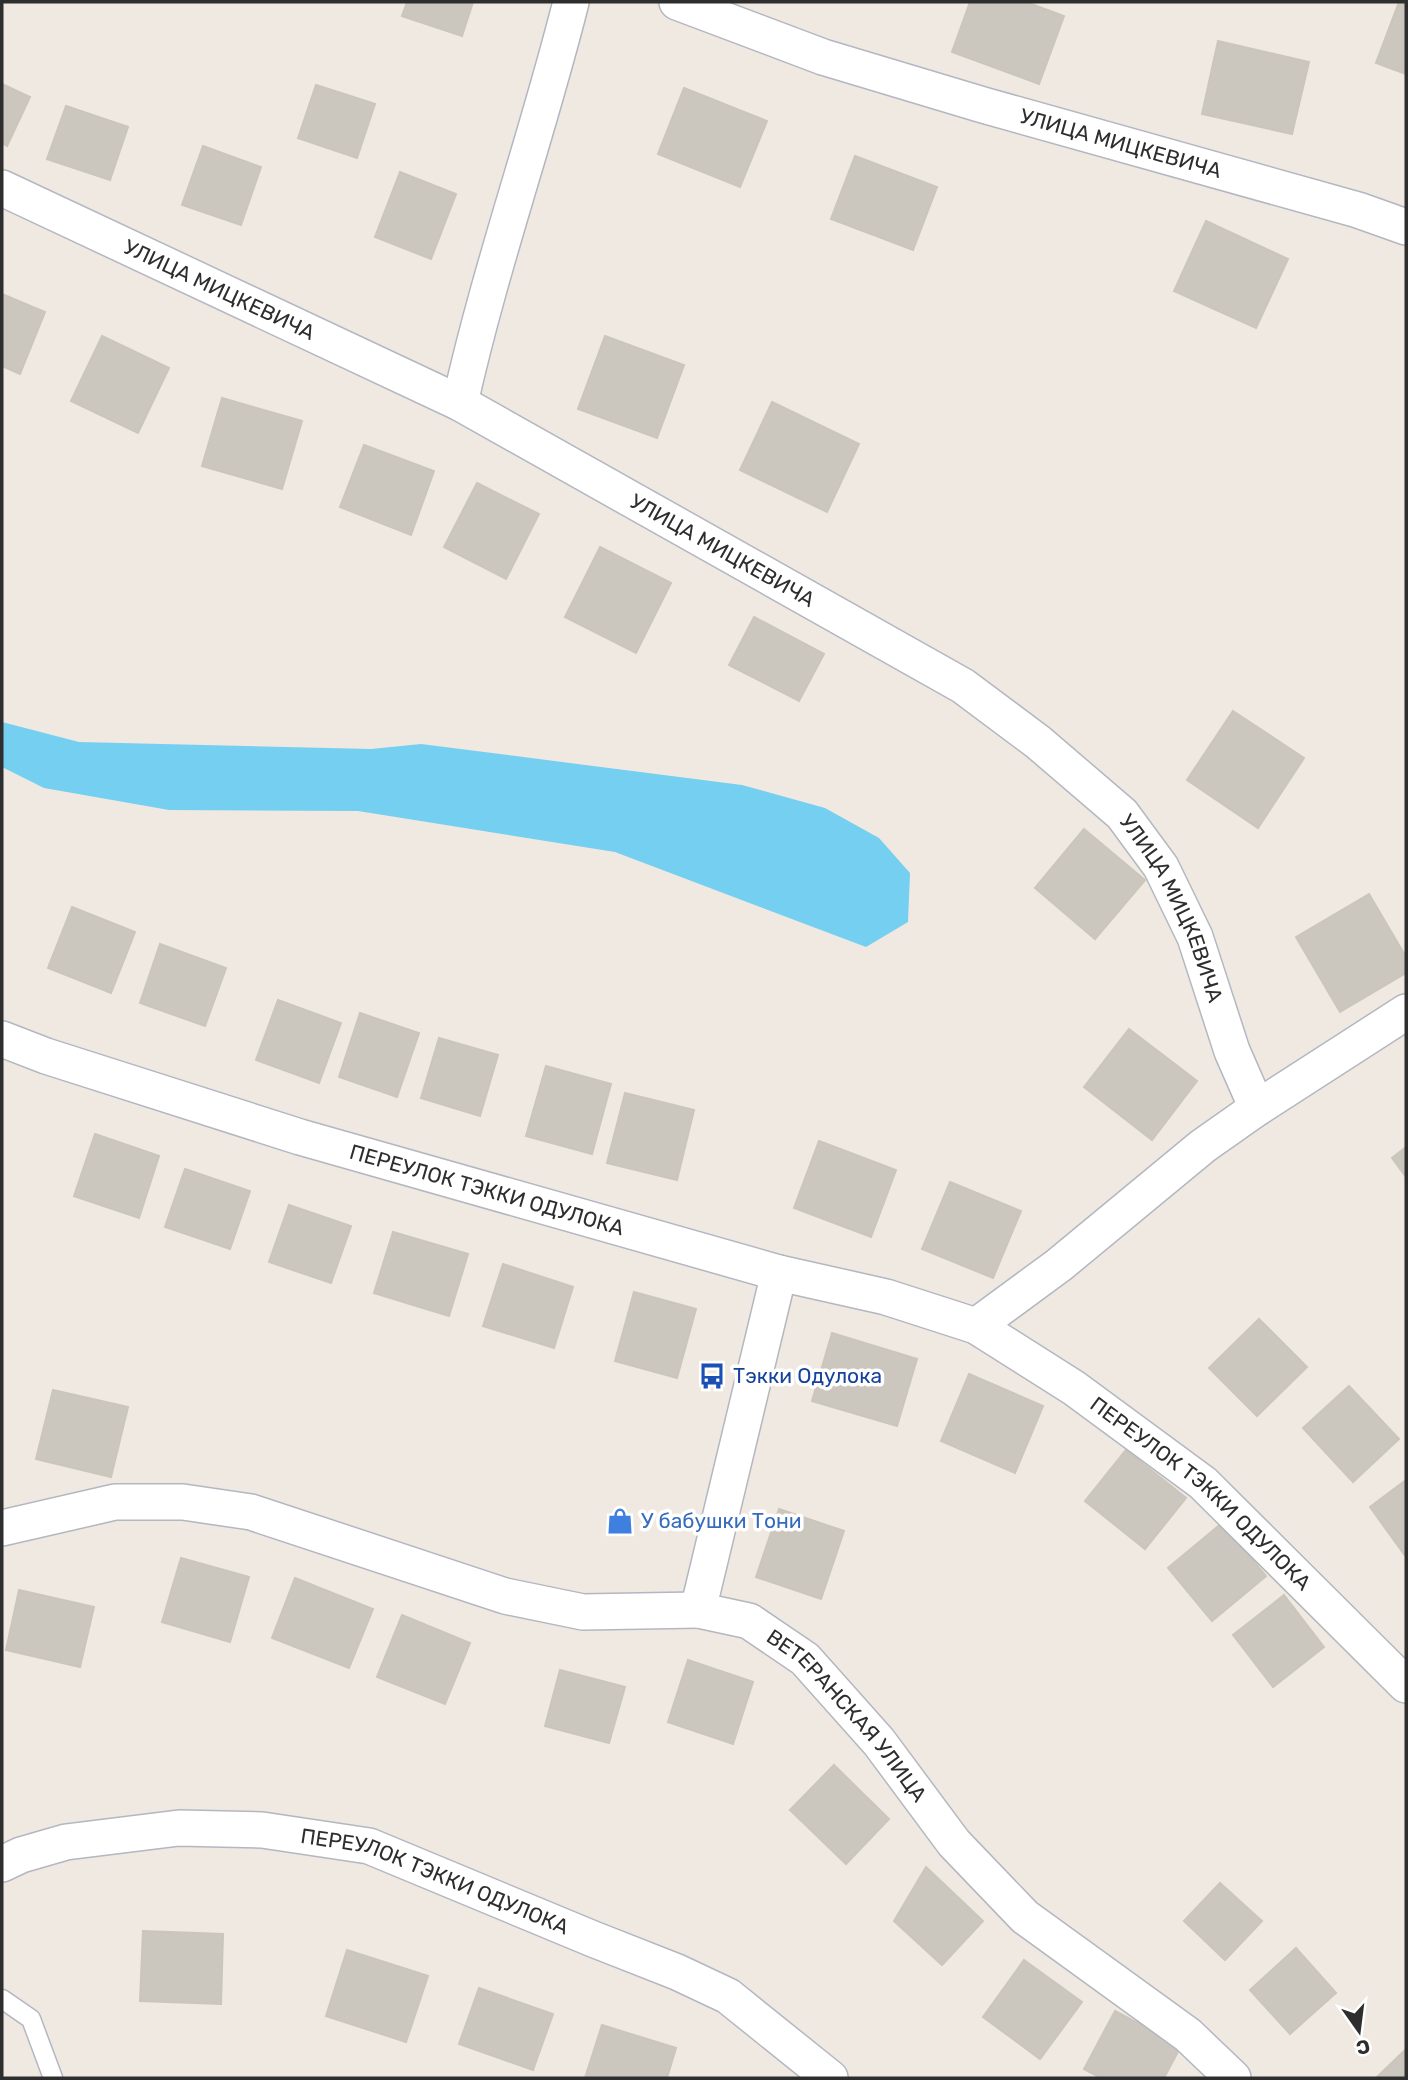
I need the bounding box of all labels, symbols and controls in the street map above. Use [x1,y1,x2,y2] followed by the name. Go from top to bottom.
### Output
[1017,103,1224,183] street label: УЛИЦА МИЦКЕВИЧА
[120,234,319,345] street label: УЛИЦА МИЦКЕВИЧА
[626,488,819,612] street label: УЛИЦА МИЦКЕВИЧА
[1114,809,1228,1005] street label: УЛИЦА МИЦКЕВИЧА
[347,1139,627,1240] street label: ПЕРЕУЛОК ТЭККИ ОДУЛОКА
[697,1361,727,1391] bus stop icon: Тэкки Одулока
[733,1363,882,1388] place label: Тэкки Одулока
[1086,1391,1316,1595] street label: ПЕРЕУЛОК ТЭККИ ОДУЛОКА
[605,1506,635,1536] shop icon: У бабушки Тони
[641,1508,802,1533] place label: У бабушки Тони
[762,1624,932,1807] street label: ВЕТЕРАНСКАЯ УЛИЦА
[299,1823,573,1940] street label: ПЕРЕУЛОК ТЭККИ ОДУЛОКА
[1324,1996,1394,2066] north arrow
[1354,2034,1372,2060] text: С

